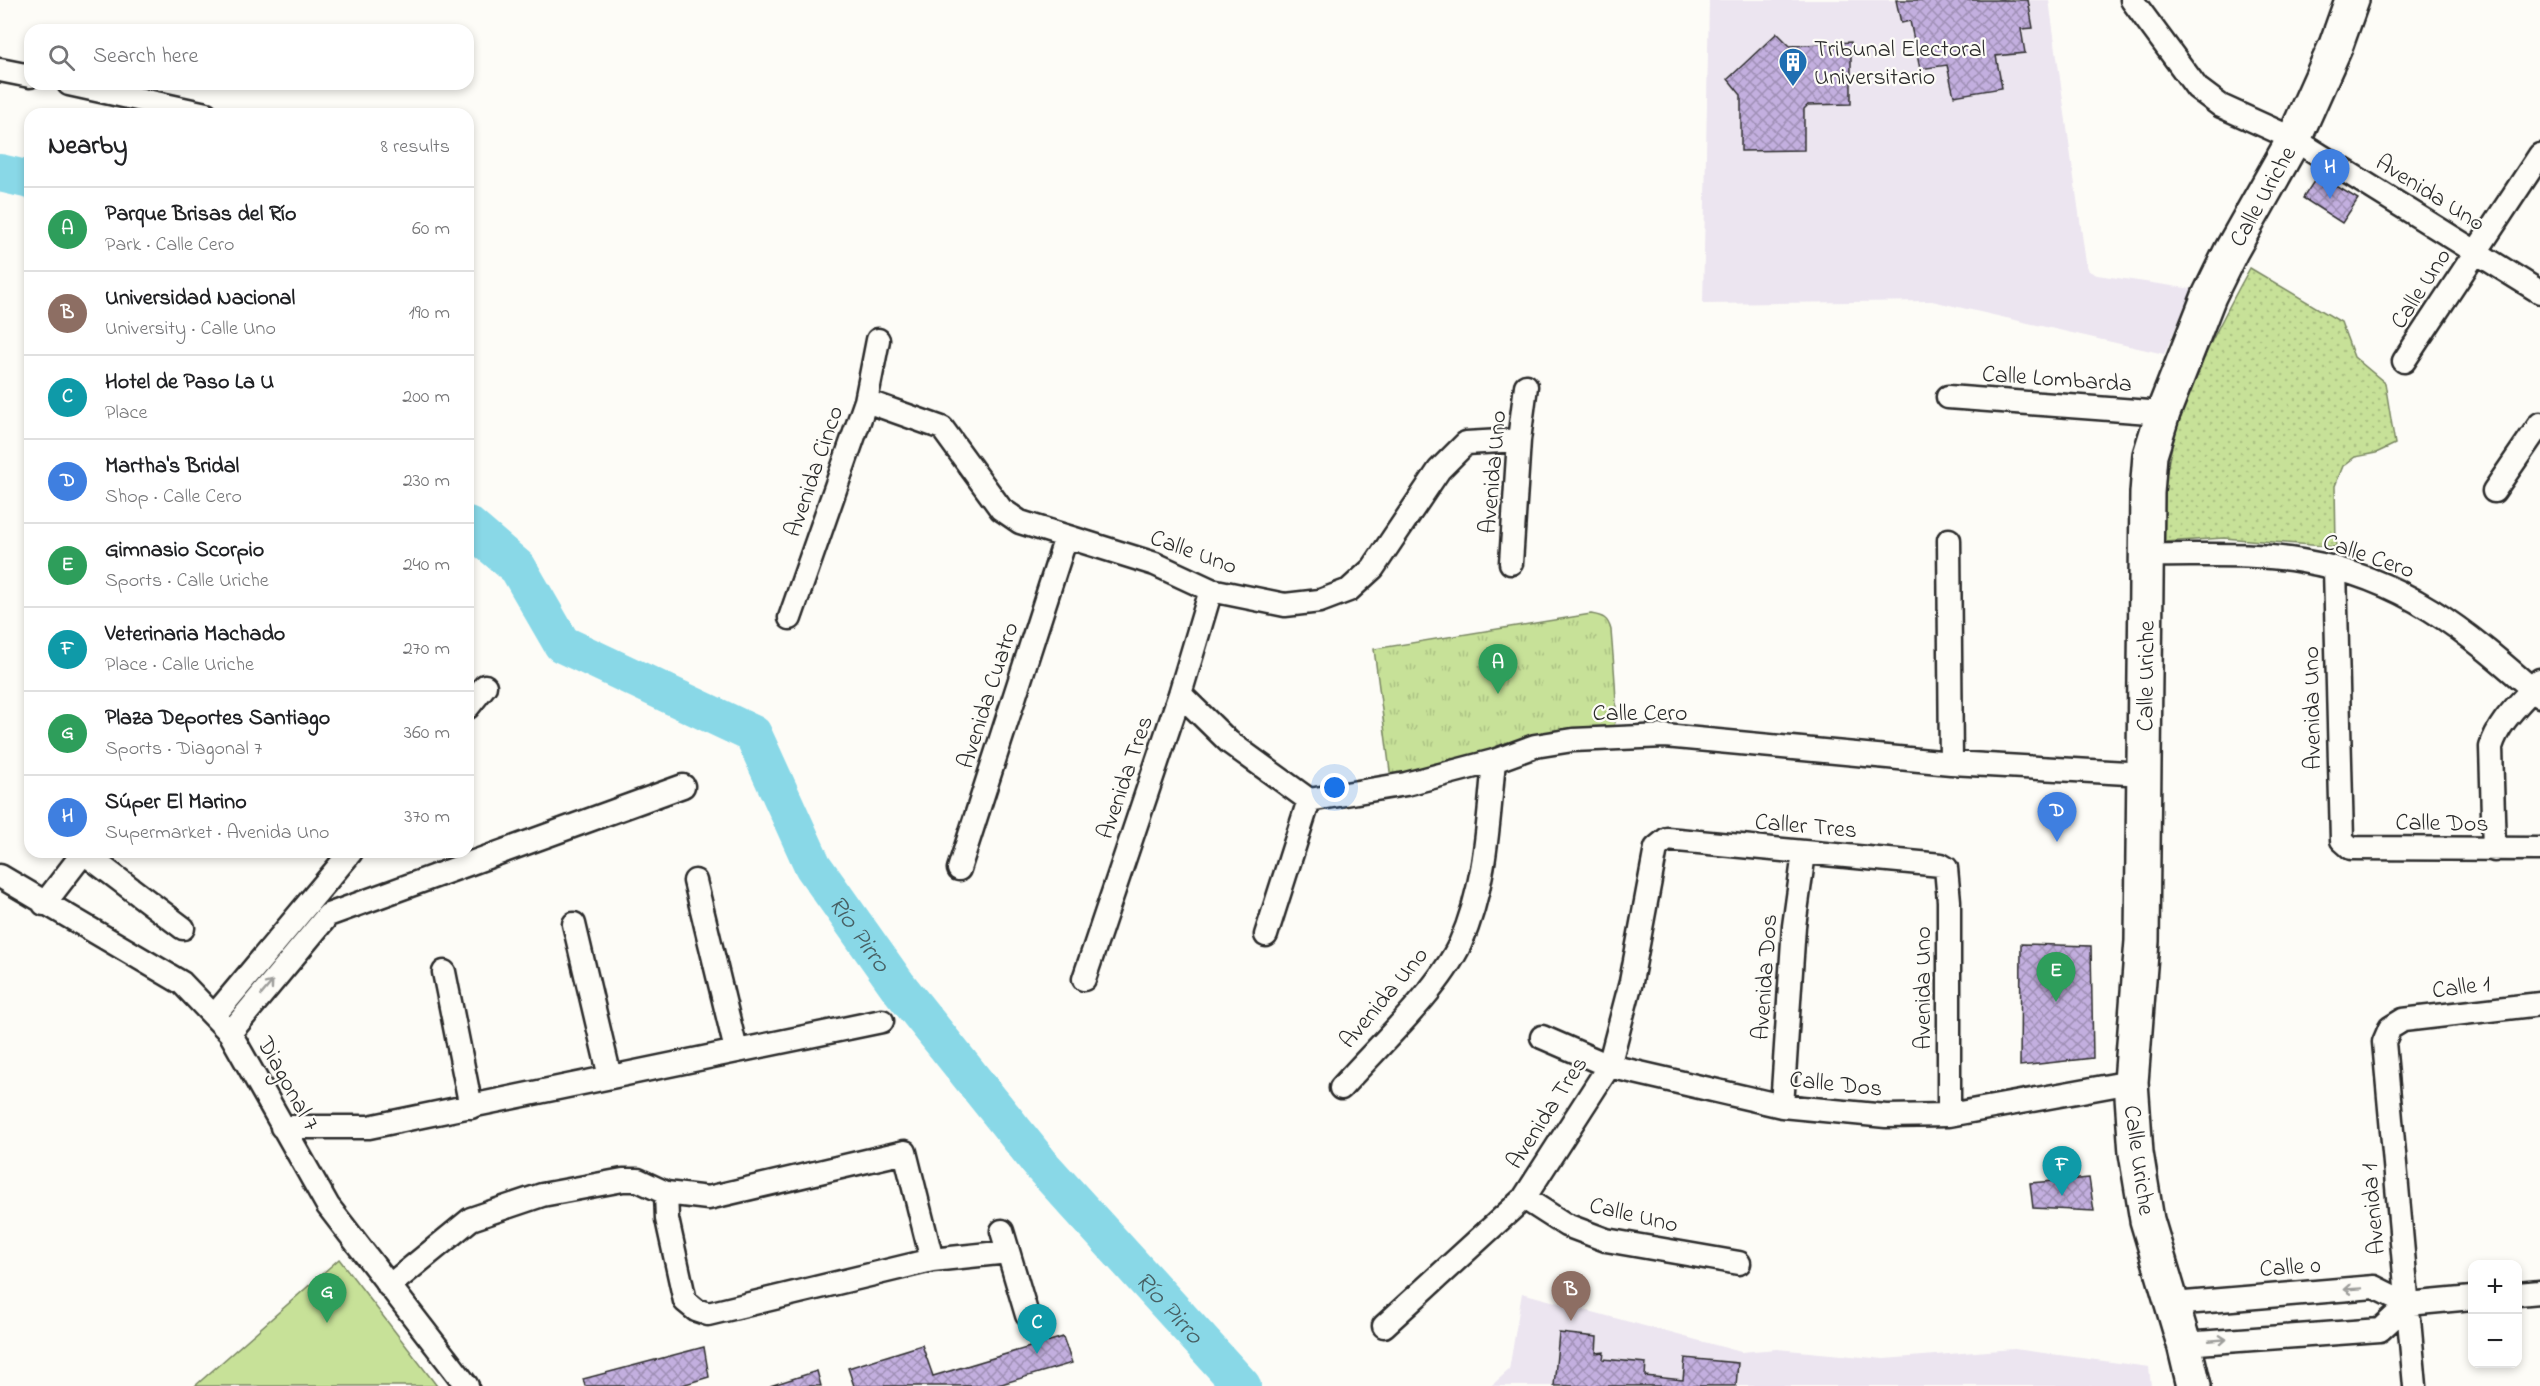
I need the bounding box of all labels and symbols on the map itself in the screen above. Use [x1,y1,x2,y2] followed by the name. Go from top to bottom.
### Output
[1814,33,1986,96] place label: Tribunal Electoral Universitario
[1777,46,1809,88] building icon: Tribunal Electoral Universitario
[2222,140,2307,254] street label: Calle Uriche
[2368,147,2491,242] street label: Avenida Uno
[2310,150,2350,199] pin: H
[2383,242,2461,337] street label: Calle Uno
[1981,358,2133,403] street label: Calle Lombarda
[777,402,854,542] street label: Avenida Cinco
[1472,409,1517,535] street label: Avenida Uno
[1145,521,1242,585] street label: Calle Uno
[2318,525,2419,589] street label: Calle Cero
[949,618,1029,773] street label: Avenida Cuatro
[2129,620,2166,732] street label: Calle Uriche
[1478,644,1518,694] pin: A
[2295,646,2332,770] street label: Avenida Uno
[1593,697,1687,732] street label: Calle Cero
[1089,711,1164,844] street label: Avenida Tres
[1320,773,1349,802] your location
[2038,792,2076,842] pin: D
[1753,806,1858,849] street label: Caller Tres
[2395,806,2489,843] street label: Calle Dos
[817,888,899,982] water label: Río Pirro
[1745,913,1788,1041] street label: Avenida Dos
[1907,926,1942,1050] street label: Avenida Uno
[1332,940,1438,1057] street label: Avenida Uno
[2036,952,2076,1002] pin: E
[2430,967,2493,1009] street label: Calle 1
[261,980,274,996] one-way arrow
[246,1030,327,1138] street label: Diagonal 7
[1498,1050,1598,1177] street label: Avenida Tres
[1788,1063,1884,1108] street label: Calle Dos
[2112,1103,2163,1218] street label: Calle Uriche
[2042,1146,2082,1196] pin: F
[2353,1161,2396,1256] street label: Avenida 1
[1585,1189,1681,1244] street label: Calle Uno
[2258,1249,2322,1288] street label: Calle 0
[1125,1264,1212,1355] water label: Río Pirro
[1552,1272,1590,1321] pin: B
[308,1274,346,1323] pin: G
[2344,1284,2364,1295] one-way arrow
[1018,1304,1056,1354] pin: C
[2207,1334,2227,1345] one-way arrow

